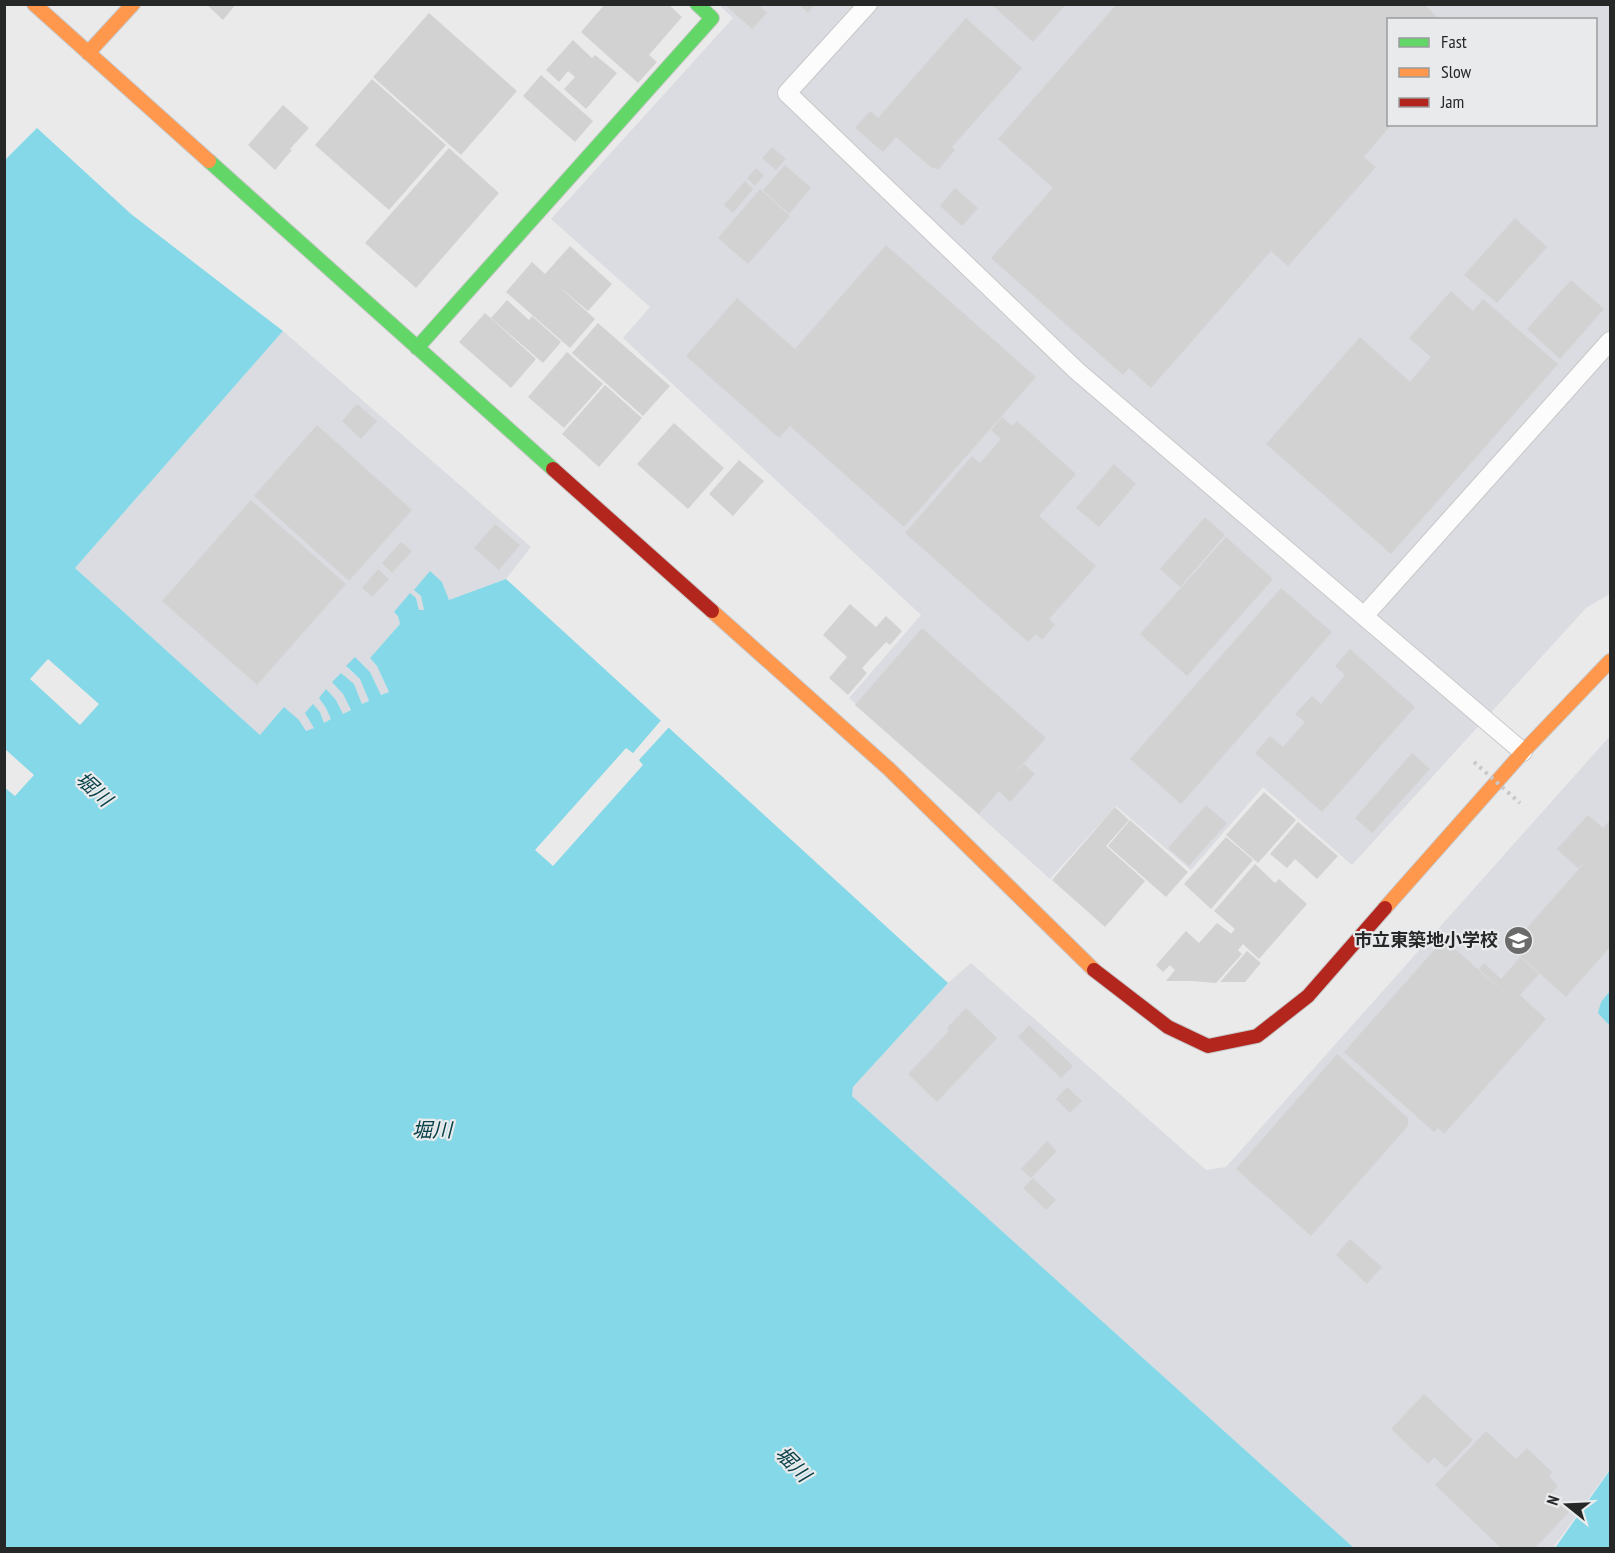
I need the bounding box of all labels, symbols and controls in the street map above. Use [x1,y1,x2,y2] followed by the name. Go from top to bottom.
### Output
[1387,18,1597,126] legend
[1441,30,1467,53] text: Fast
[1441,60,1472,83] text: Slow
[1440,90,1464,113] text: Jam
[70,766,119,813] water label: 堀川
[1503,924,1535,956] school or university icon: 市立東築地小学校
[1354,928,1498,951] place label: 市立東築地小学校
[412,1117,454,1143] water label: 堀川
[770,1441,818,1489] water label: 堀川
[1537,1475,1597,1535] north arrow
[1542,1493,1564,1508] text: N

